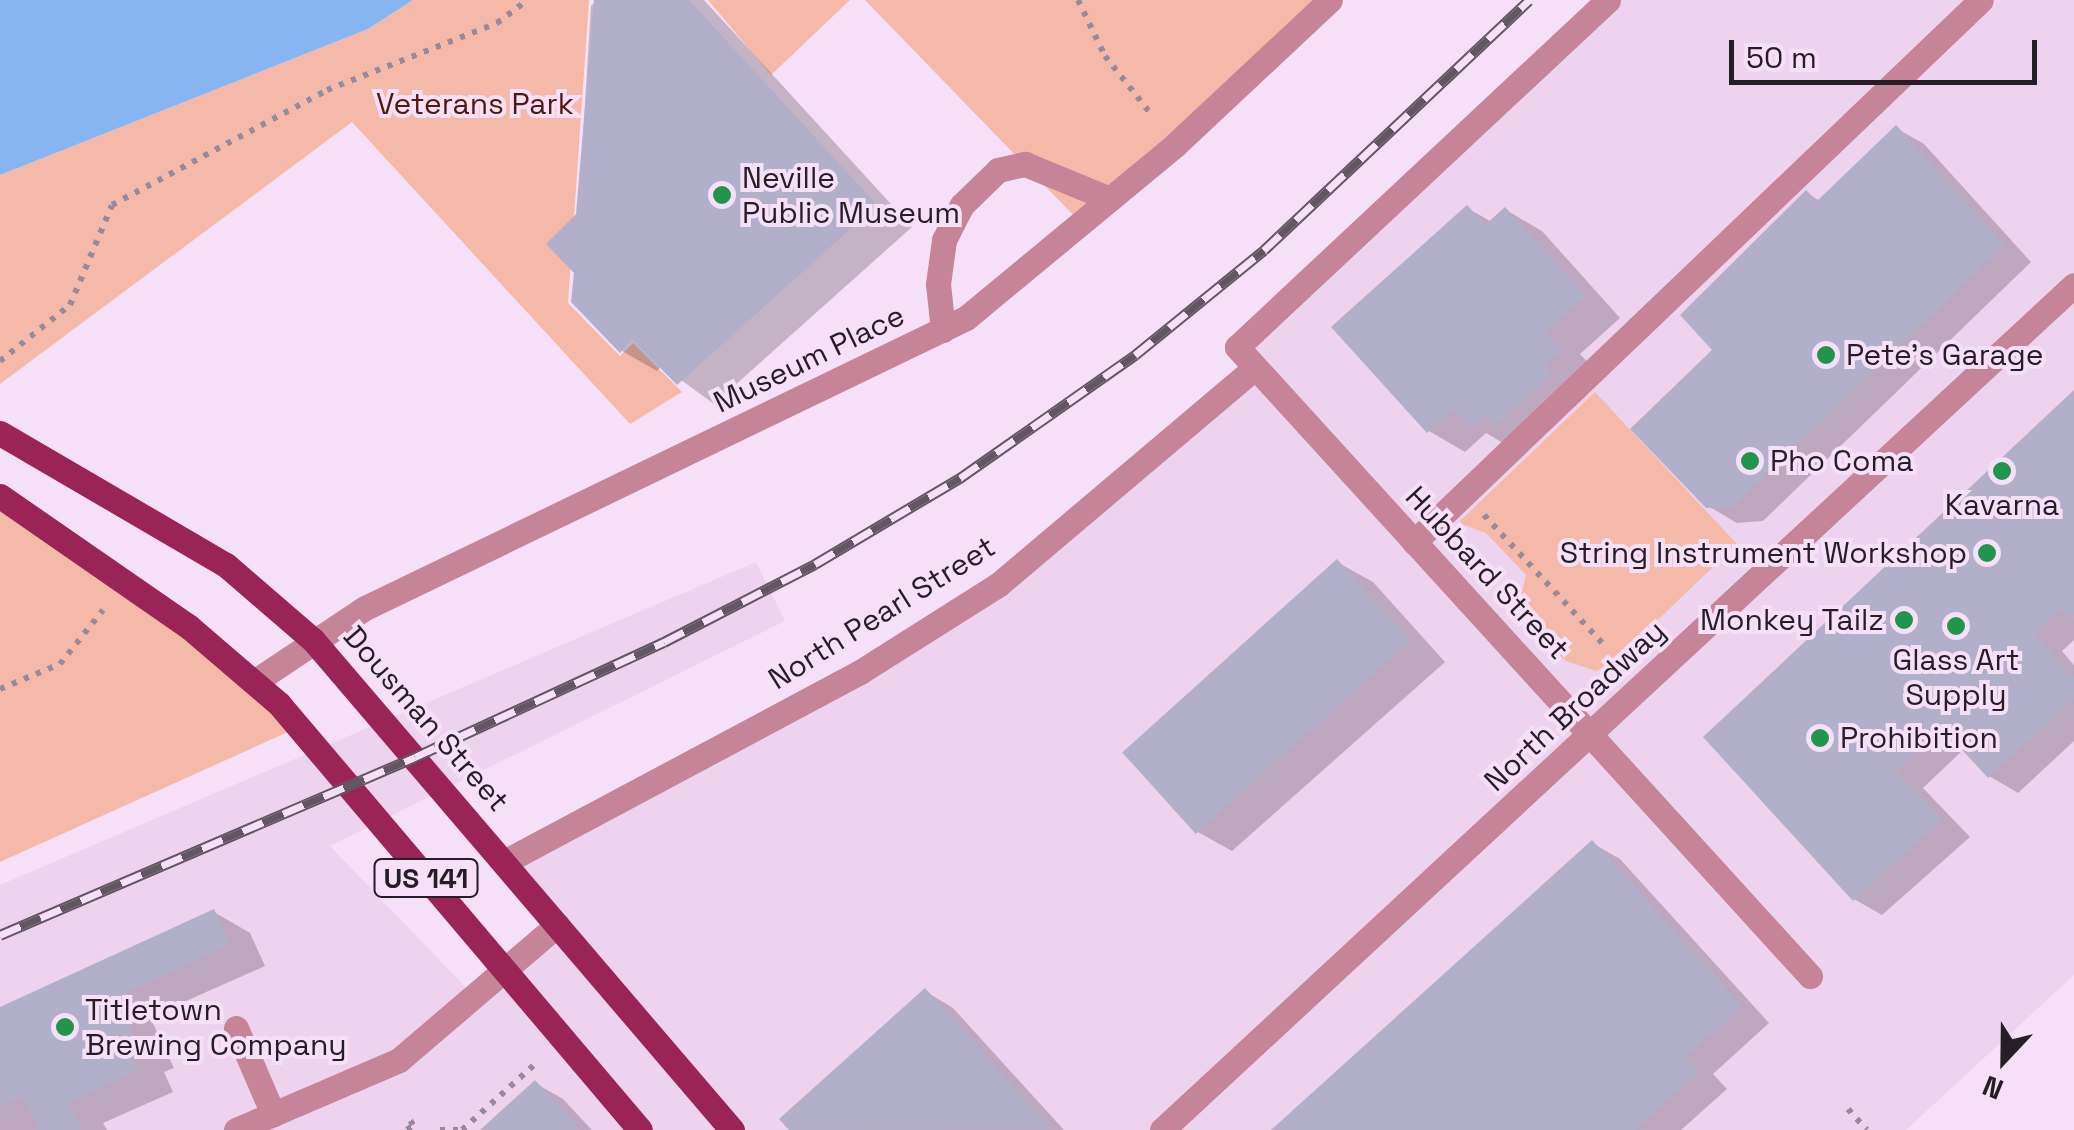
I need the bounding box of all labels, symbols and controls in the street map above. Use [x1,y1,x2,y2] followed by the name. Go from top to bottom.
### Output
[1734,20,2042,82] scale bar
[1746,38,1817,77] text: 50 m
[376,86,574,122] park label: Veterans Park
[742,160,960,230] place label: Neville Public Museum
[711,184,733,206] marker: Neville Public Museum
[708,297,910,421] street label: Museum Place
[1846,337,2043,373] place label: Pete's Garage
[1815,344,1837,366] marker: Pete's Garage
[1770,443,1914,479] place label: Pho Coma
[1739,450,1761,472] marker: Pho Coma
[1991,460,2013,482] marker: Kavarna
[1398,479,1576,667] street label: Hubbard Street
[1945,487,2059,523] place label: Kavarna
[762,529,1002,697] street label: North Pearl Street
[1560,535,1967,571] place label: String Instrument Workshop
[1976,542,1998,564] marker: String Instrument Workshop
[1699,602,1884,638] place label: Monkey Tailz
[1893,609,1915,631] marker: Monkey Tailz
[1477,613,1673,799] street label: North Broadway
[1945,615,1967,637] marker: Glass Art Supply
[336,619,516,819] street label: Dousman Street
[1892,642,2020,712] place label: Glass Art Supply
[1840,720,1998,756] place label: Prohibition
[1809,727,1831,749] marker: Prohibition
[374,855,478,901] road number: US 141
[85,992,346,1062] place label: Titletown Brewing Company
[1954,1010,2054,1110] north arrow
[54,1016,76,1038] marker: Titletown Brewing Company
[1977,1068,2008,1108] text: N

